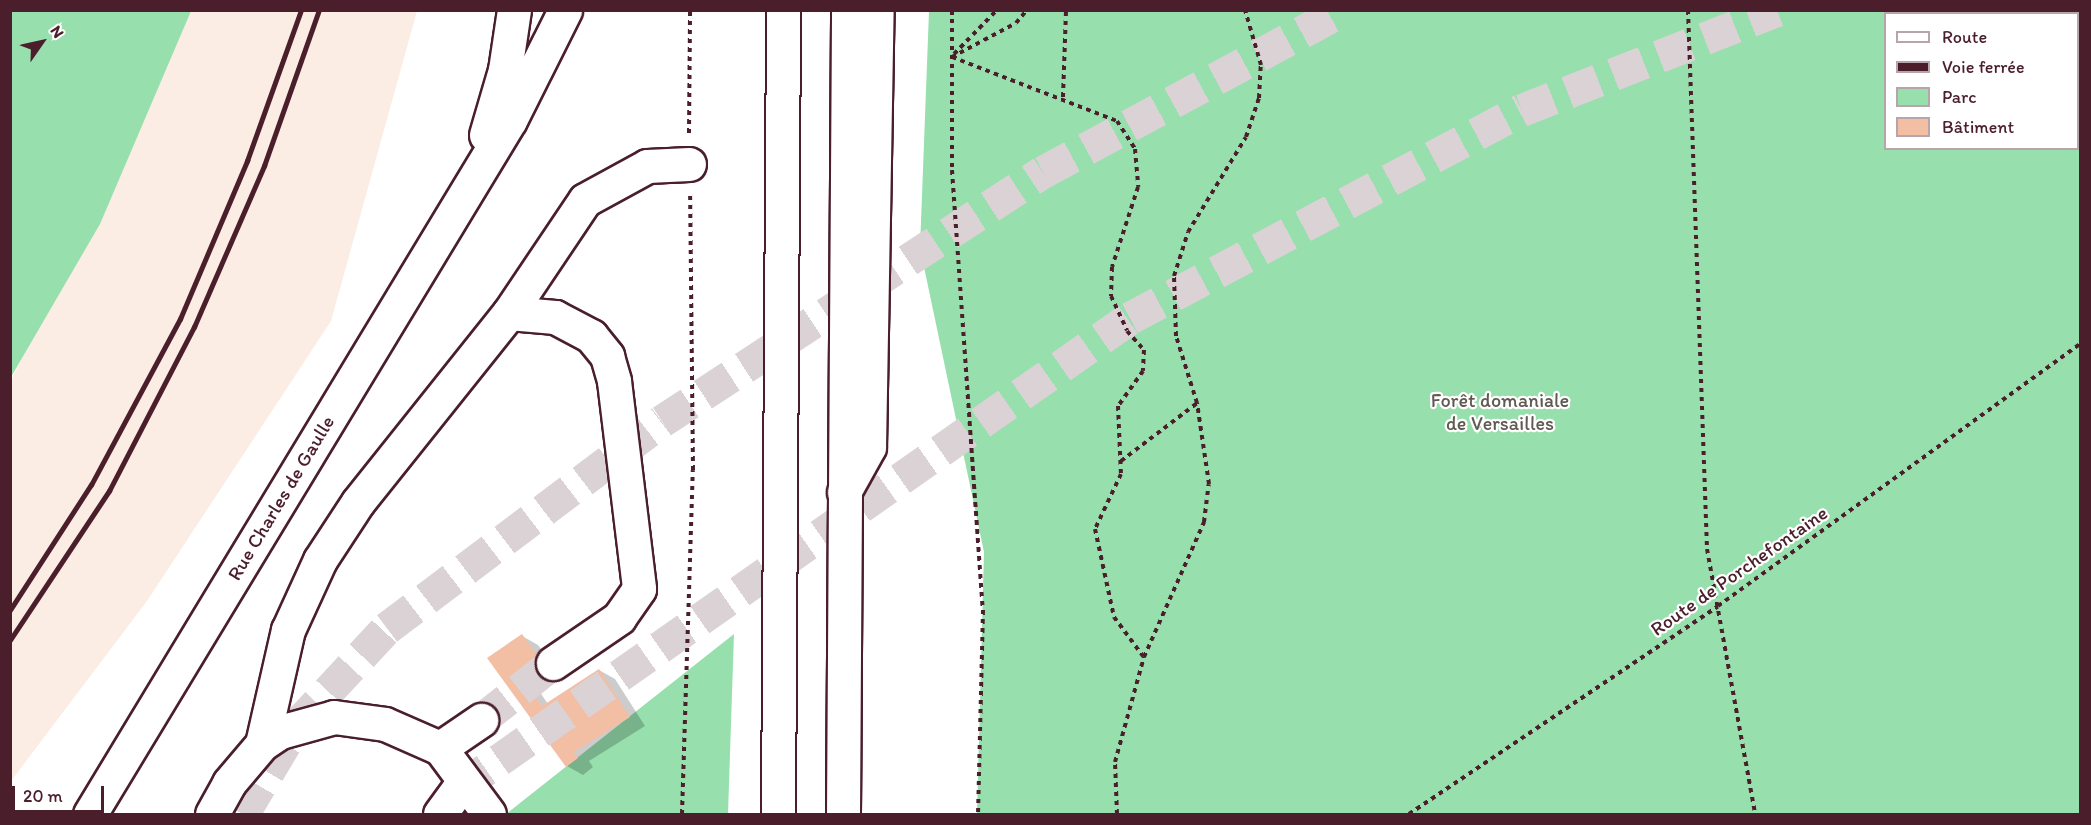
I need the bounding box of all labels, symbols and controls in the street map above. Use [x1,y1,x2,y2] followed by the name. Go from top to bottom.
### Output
[12,12,72,72] north arrow
[1884,12,2079,150] legend
[46,22,68,41] text: N
[1942,26,1987,48] text: Route
[1942,56,2024,78] text: Voie ferrée
[1942,86,1976,108] text: Parc
[1942,116,2014,138] text: Bâtiment
[1431,389,1569,436] park label: Forêt domaniale de Versailles
[222,411,340,585] street label: Rue Charles de Gaulle
[1646,501,1832,641] street label: Route de Porchefontaine
[15,774,106,812] scale bar
[23,785,63,807] text: 20 m

